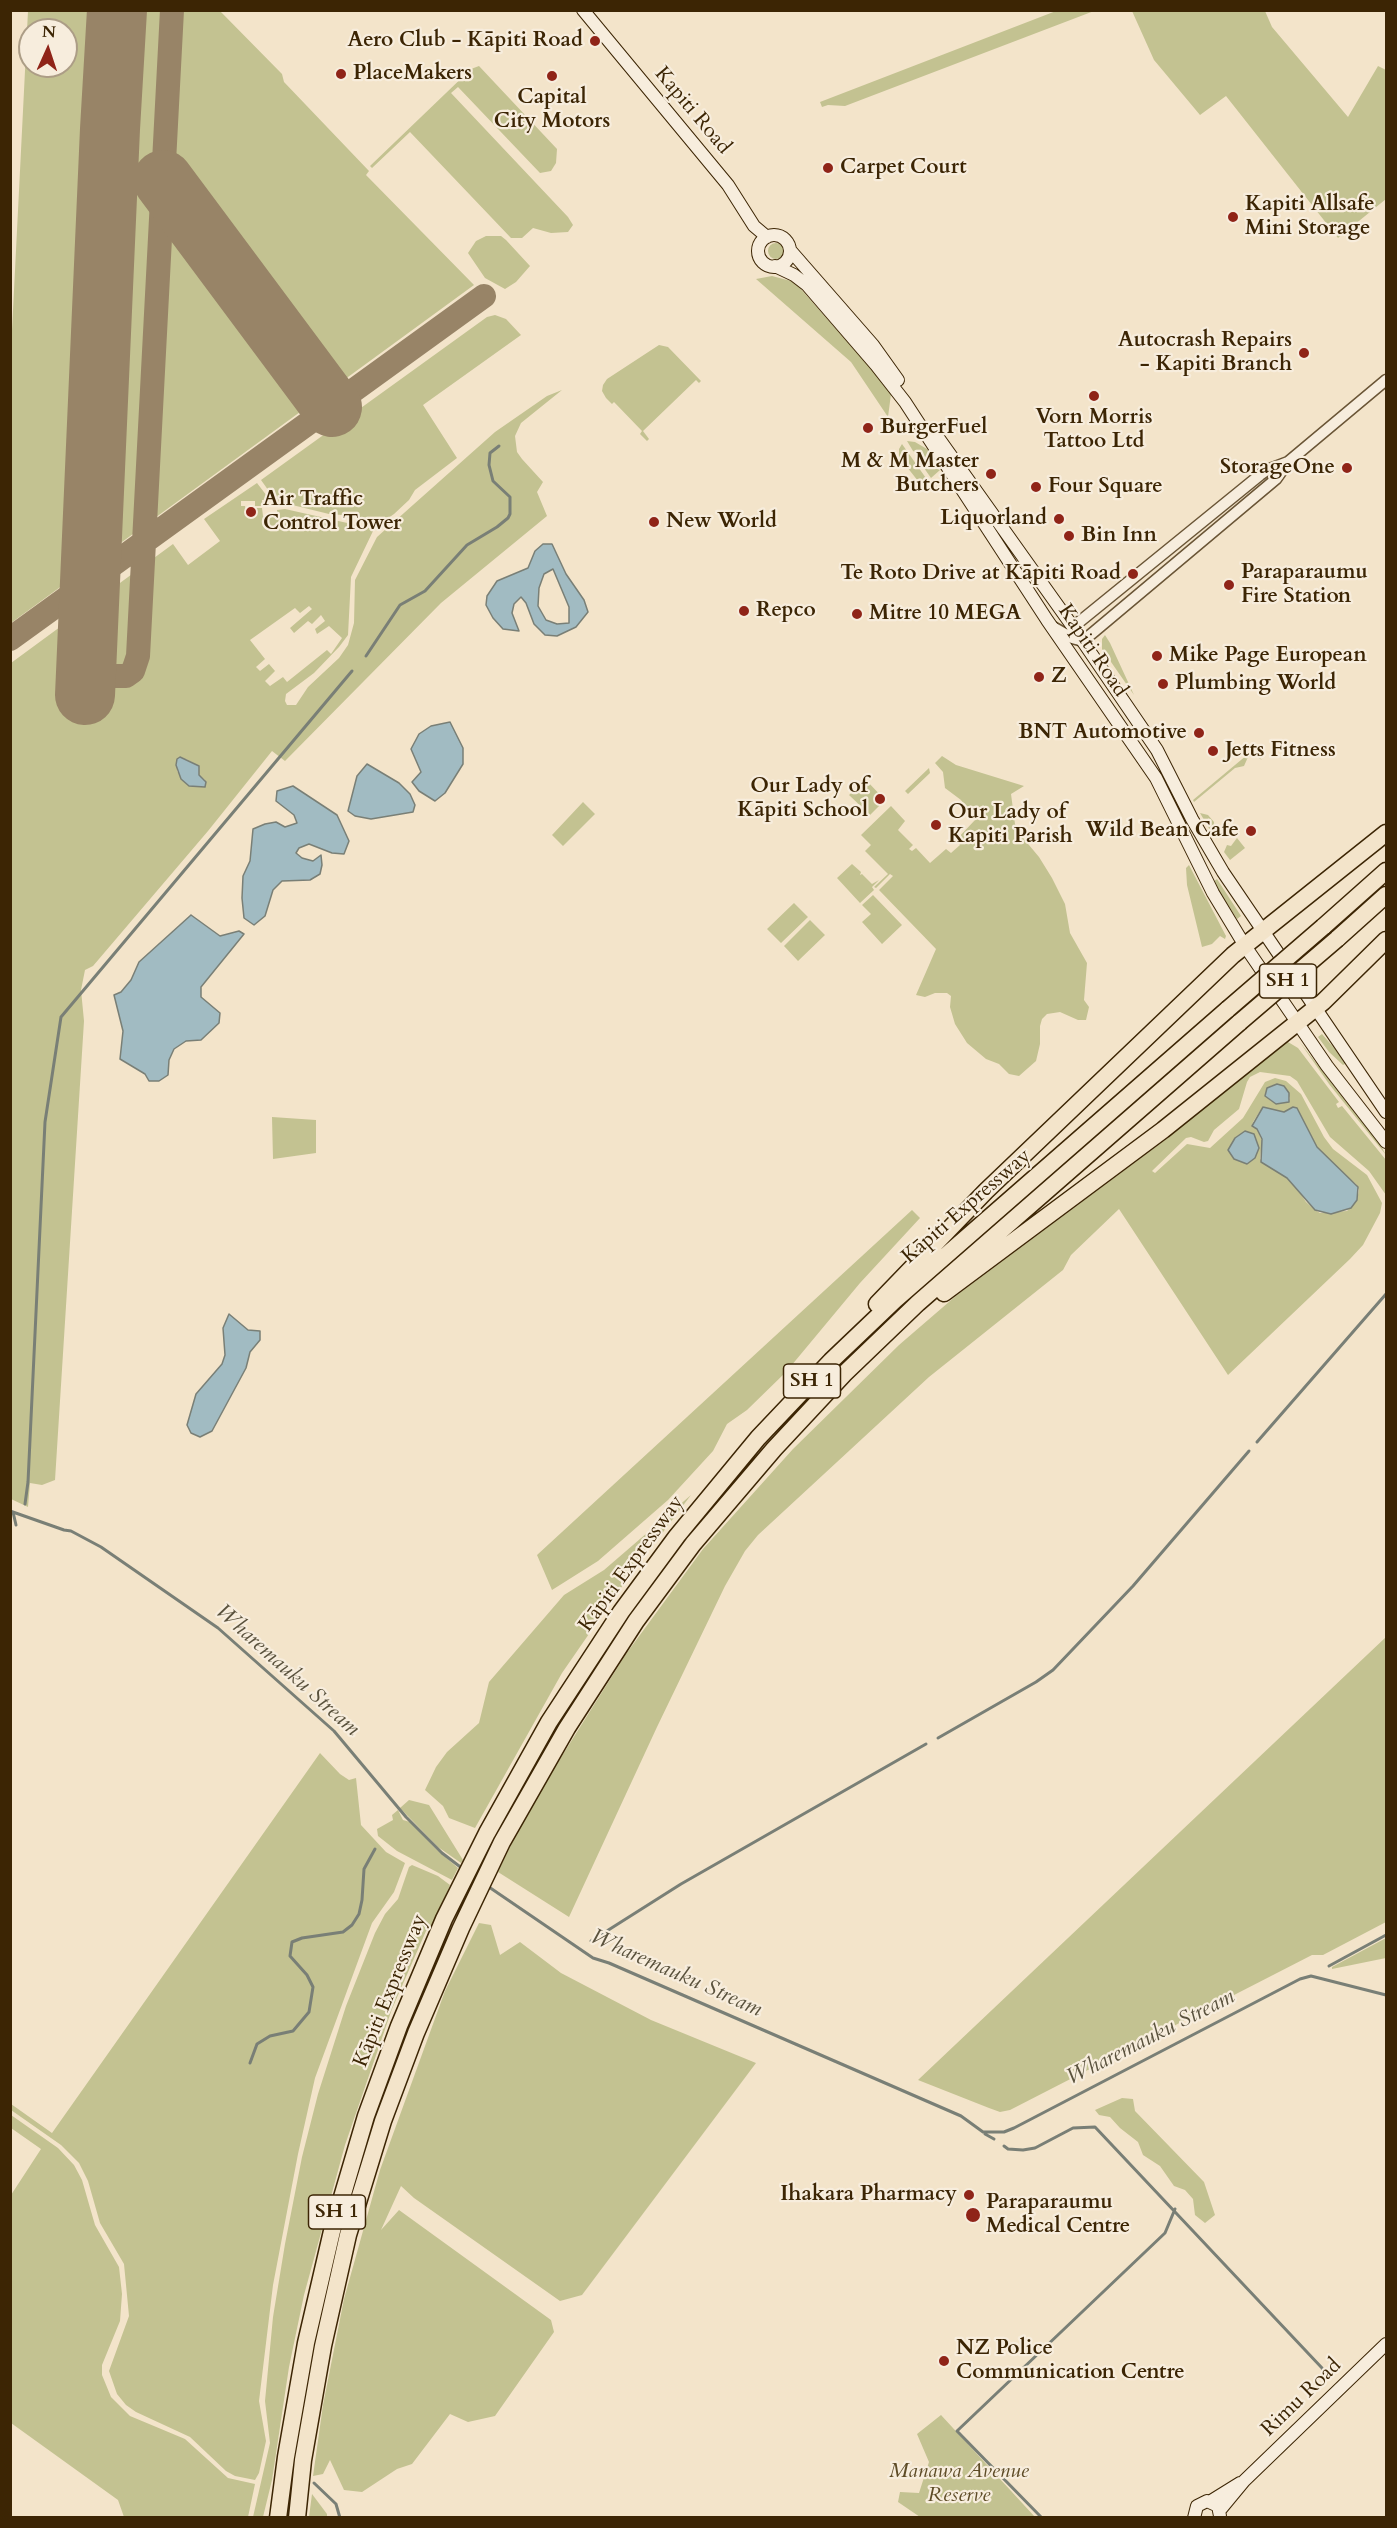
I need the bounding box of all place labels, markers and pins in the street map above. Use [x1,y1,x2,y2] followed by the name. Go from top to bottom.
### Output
[348,28,583,54] place label: Aero Club - Kāpiti Road
[588,34,602,48] marker: Aero Club - Kāpiti Road
[353,61,472,87] place label: PlaceMakers
[334,67,348,81] marker: PlaceMakers
[545,69,559,83] marker: Capital City Motors
[494,85,610,135] place label: Capital City Motors
[840,155,967,181] place label: Carpet Court
[821,161,835,175] marker: Carpet Court
[1245,192,1375,242] place label: Kapiti Allsafe Mini Storage
[1226,210,1240,224] marker: Kapiti Allsafe Mini Storage
[1118,328,1292,378] place label: Autocrash Repairs - Kapiti Branch
[1297,346,1311,360] marker: Autocrash Repairs - Kapiti Branch
[1087,389,1101,403] marker: Vorn Morris Tattoo Ltd
[1036,405,1152,455] place label: Vorn Morris Tattoo Ltd
[880,415,987,441] place label: BurgerFuel
[861,421,875,435] marker: BurgerFuel
[841,449,979,499] place label: M & M Master Butchers
[1220,455,1335,481] place label: StorageOne
[1340,461,1354,475] marker: StorageOne
[984,467,998,481] marker: M & M Master Butchers
[1048,474,1163,500] place label: Four Square
[1029,480,1043,494] marker: Four Square
[263,487,401,537] place label: Air Traffic Control Tower
[244,505,258,519] marker: Air Traffic Control Tower
[940,506,1047,532] place label: Liquorland
[666,509,777,535] place label: New World
[1052,512,1066,526] marker: Liquorland
[647,515,661,529] marker: New World
[1081,523,1157,549] place label: Bin Inn
[1062,529,1076,543] marker: Bin Inn
[1241,560,1368,610] place label: Paraparaumu Fire Station
[840,561,1121,587] place label: Te Roto Drive at Kāpiti Road
[1126,567,1140,581] marker: Te Roto Drive at Kāpiti Road
[1222,578,1236,592] marker: Paraparaumu Fire Station
[756,598,816,624] place label: Repco
[869,601,1021,627] place label: Mitre 10 MEGA
[737,604,751,618] marker: Repco
[850,607,864,621] marker: Mitre 10 MEGA
[1169,643,1367,669] place label: Mike Page European
[1150,649,1164,663] marker: Mike Page European
[1051,664,1067,690] place label: Z
[1032,670,1046,684] marker: Z
[1175,671,1336,697] place label: Plumbing World
[1156,677,1170,691] marker: Plumbing World
[1018,720,1187,746] place label: BNT Automotive
[1192,726,1206,740] marker: BNT Automotive
[1225,738,1336,764] place label: Jetts Fitness
[1206,744,1220,758] marker: Jetts Fitness
[737,774,868,824] place label: Our Lady of Kāpiti School
[873,792,887,806] marker: Our Lady of Kāpiti School
[948,800,1073,850] place label: Our Lady of Kapiti Parish
[929,818,943,832] marker: Our Lady of Kapiti Parish
[1085,818,1239,844] place label: Wild Bean Cafe
[1244,824,1258,838] marker: Wild Bean Cafe
[780,2182,957,2208] place label: Ihakara Pharmacy
[962,2188,976,2202] marker: Ihakara Pharmacy
[986,2190,1130,2240] place label: Paraparaumu Medical Centre
[964,2206,982,2224] marker: Paraparaumu Medical Centre
[956,2336,1185,2386] place label: NZ Police Communication Centre
[937,2354,951,2368] marker: NZ Police Communication Centre

